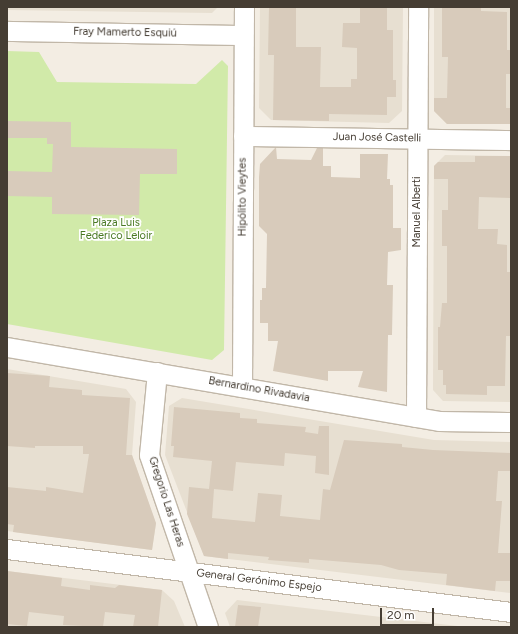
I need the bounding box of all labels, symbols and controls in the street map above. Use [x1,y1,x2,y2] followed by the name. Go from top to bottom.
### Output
[73,25,177,41] street label: Fray Mamerto Esquiú
[333,131,421,145] street label: Juan José Castelli
[236,158,250,236] street label: Hipólito Vieytes
[410,176,424,248] street label: Manuel Alberti
[80,217,152,243] park label: Plaza Luis Federico Leloir
[207,375,311,405] street label: Bernardino Rivadavia
[145,455,187,549] street label: Gregorio Las Heras
[196,567,322,595] street label: General Gerónimo Espejo
[382,600,436,626] scale bar
[387,608,415,622] text: 20 m

